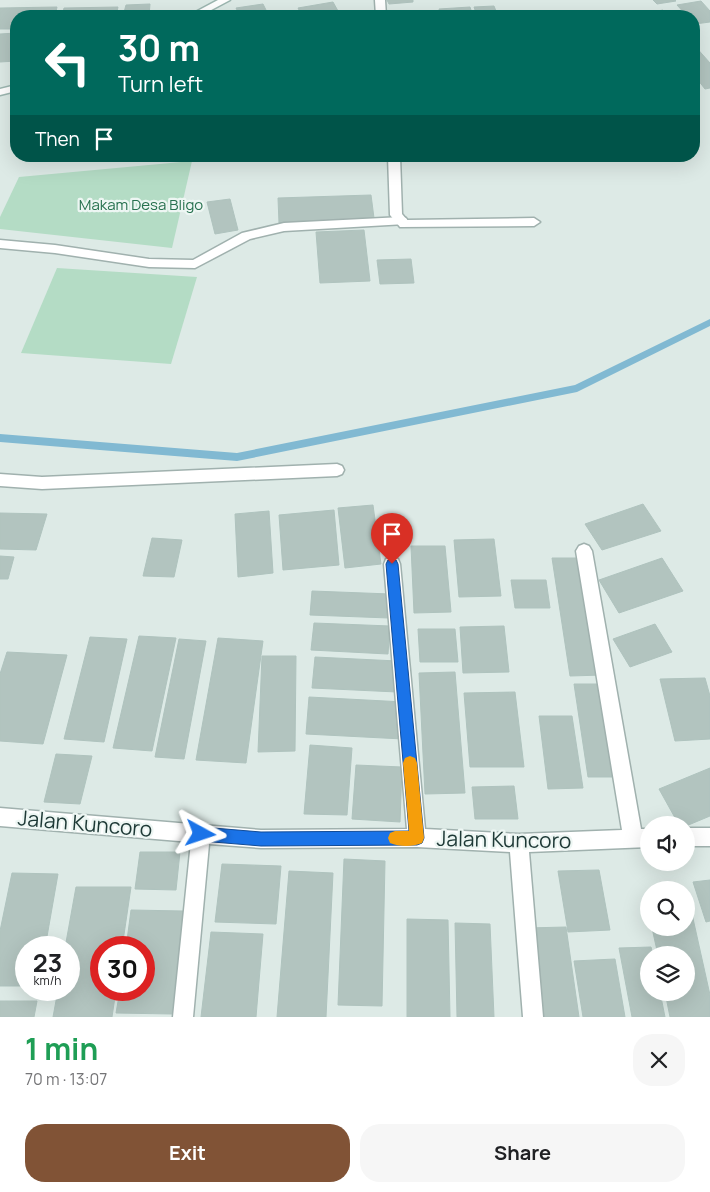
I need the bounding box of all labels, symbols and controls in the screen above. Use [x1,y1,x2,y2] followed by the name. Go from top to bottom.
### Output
[118,24,200,72] text: 30 m
[35,30,100,95] icon: left
[118,69,203,99] text: Turn left
[90,125,118,153] icon: arrive
[35,126,80,152] text: Then
[79,194,203,215] park label: Makam Desa Bligo
[371,513,413,564] pin
[378,520,406,548] icon: arrive
[17,803,153,843] street label: Jalan Kuncoro
[174,807,226,859] position arrow
[640,816,695,1001] map controls
[640,816,695,871] button: sound
[436,824,572,854] street label: Jalan Kuncoro
[640,881,695,936] button: search
[90,936,155,1001] speed limit sign: 30
[33,945,62,980] text: 23
[640,946,695,1001] button: layers
[34,972,61,989] text: km/h
[25,1028,98,1069] text: 1 min
[633,1034,685,1086] button: close
[25,1068,107,1090] text: 70 m · 13:07
[25,1124,350,1182] button: Exit
[360,1124,685,1182] button: Share

